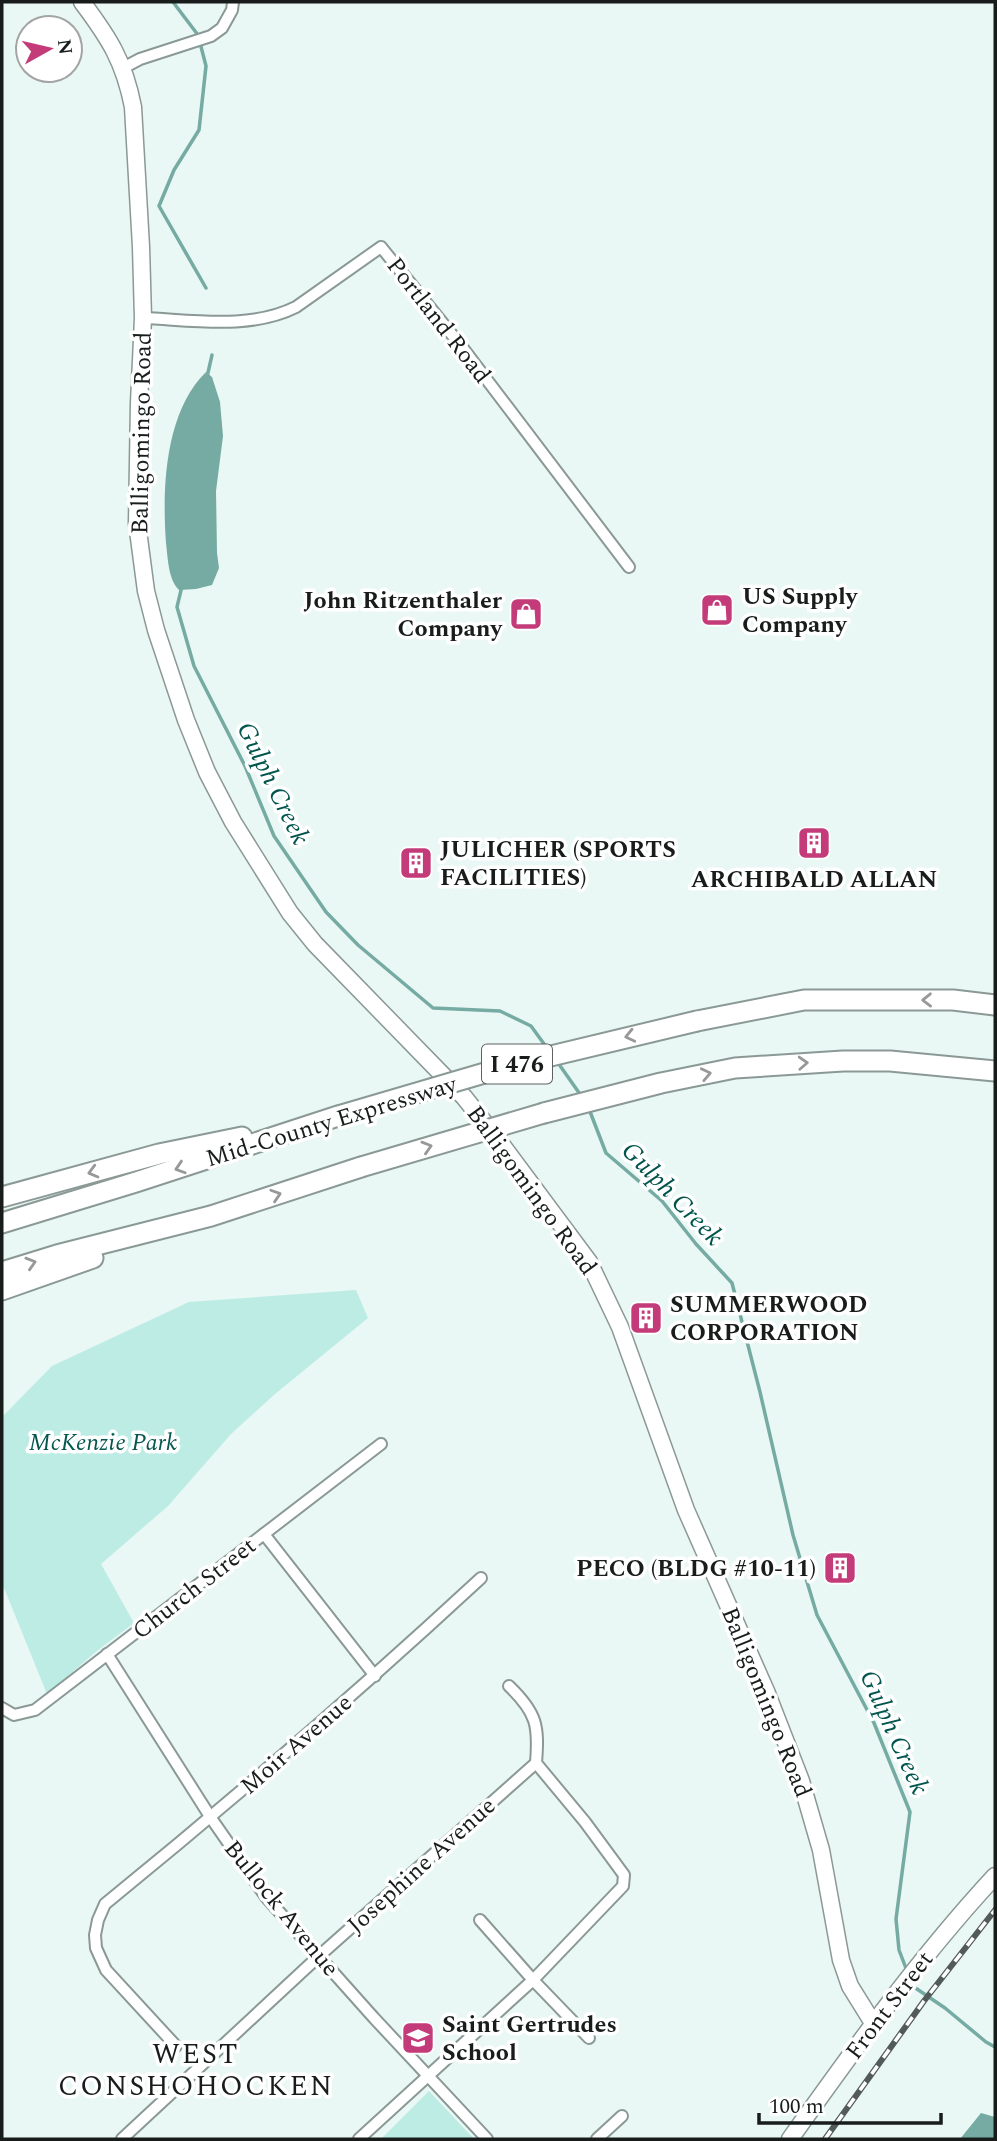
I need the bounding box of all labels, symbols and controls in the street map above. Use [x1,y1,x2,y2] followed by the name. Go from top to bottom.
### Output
[14,14,84,84] north arrow
[49,37,80,57] text: N
[377,250,499,392] street label: Portland Road
[122,331,162,535] street label: Balligomingo Road
[742,579,859,643] place label: US Supply Company
[303,583,504,647] place label: John Ritzenthaler Company
[698,591,736,629] shop icon: US Supply Company
[507,595,545,633] shop icon: John Ritzenthaler Company
[226,715,320,852] water label: Gulph Creek
[795,824,833,862] building icon: ARCHIBALD ALLAN
[440,832,676,896] place label: JULICHER (SPORTS FACILITIES)
[397,844,435,882] building icon: JULICHER (SPORTS FACILITIES)
[691,862,937,898] place label: ARCHIBALD ALLAN
[921,993,932,1008] one-way arrow
[624,1028,636,1042] one-way arrow
[482,1044,552,1084] road number: I 476
[798,1055,809,1070] one-way arrow
[201,1066,463,1177] street label: Mid-County Expressway
[700,1067,712,1082] one-way arrow
[457,1098,605,1283] street label: Balligomingo Road
[612,1132,733,1255] water label: Gulph Creek
[421,1141,433,1156] one-way arrow
[175,1160,187,1174] one-way arrow
[87,1164,99,1178] one-way arrow
[269,1188,281,1203] one-way arrow
[25,1257,37,1272] one-way arrow
[670,1287,867,1351] place label: SUMMERWOOD CORPORATION
[627,1299,665,1337] building icon: SUMMERWOOD CORPORATION
[29,1425,177,1461] park label: McKenzie Park
[125,1529,264,1649] street label: Church Street
[821,1549,859,1587] building icon: PECO (BLDG #10-11)
[576,1551,816,1587] place label: PECO (BLDG #10-11)
[711,1602,821,1803] street label: Balligomingo Road
[849,1663,939,1801] water label: Gulph Creek
[233,1686,361,1804] street label: Moir Avenue
[339,1789,504,1943] street label: Josephine Avenue
[215,1833,348,1985] street label: Bullock Avenue
[837,1944,943,2068] street label: Front Street
[442,2007,617,2071] place label: Saint Gertrudes School
[399,2019,437,2057] school or university icon: Saint Gertrudes School
[58,2033,334,2108] district label: WEST CONSHOHOCKEN
[759,2082,941,2126] scale bar
[769,2091,824,2123] text: 100 m

